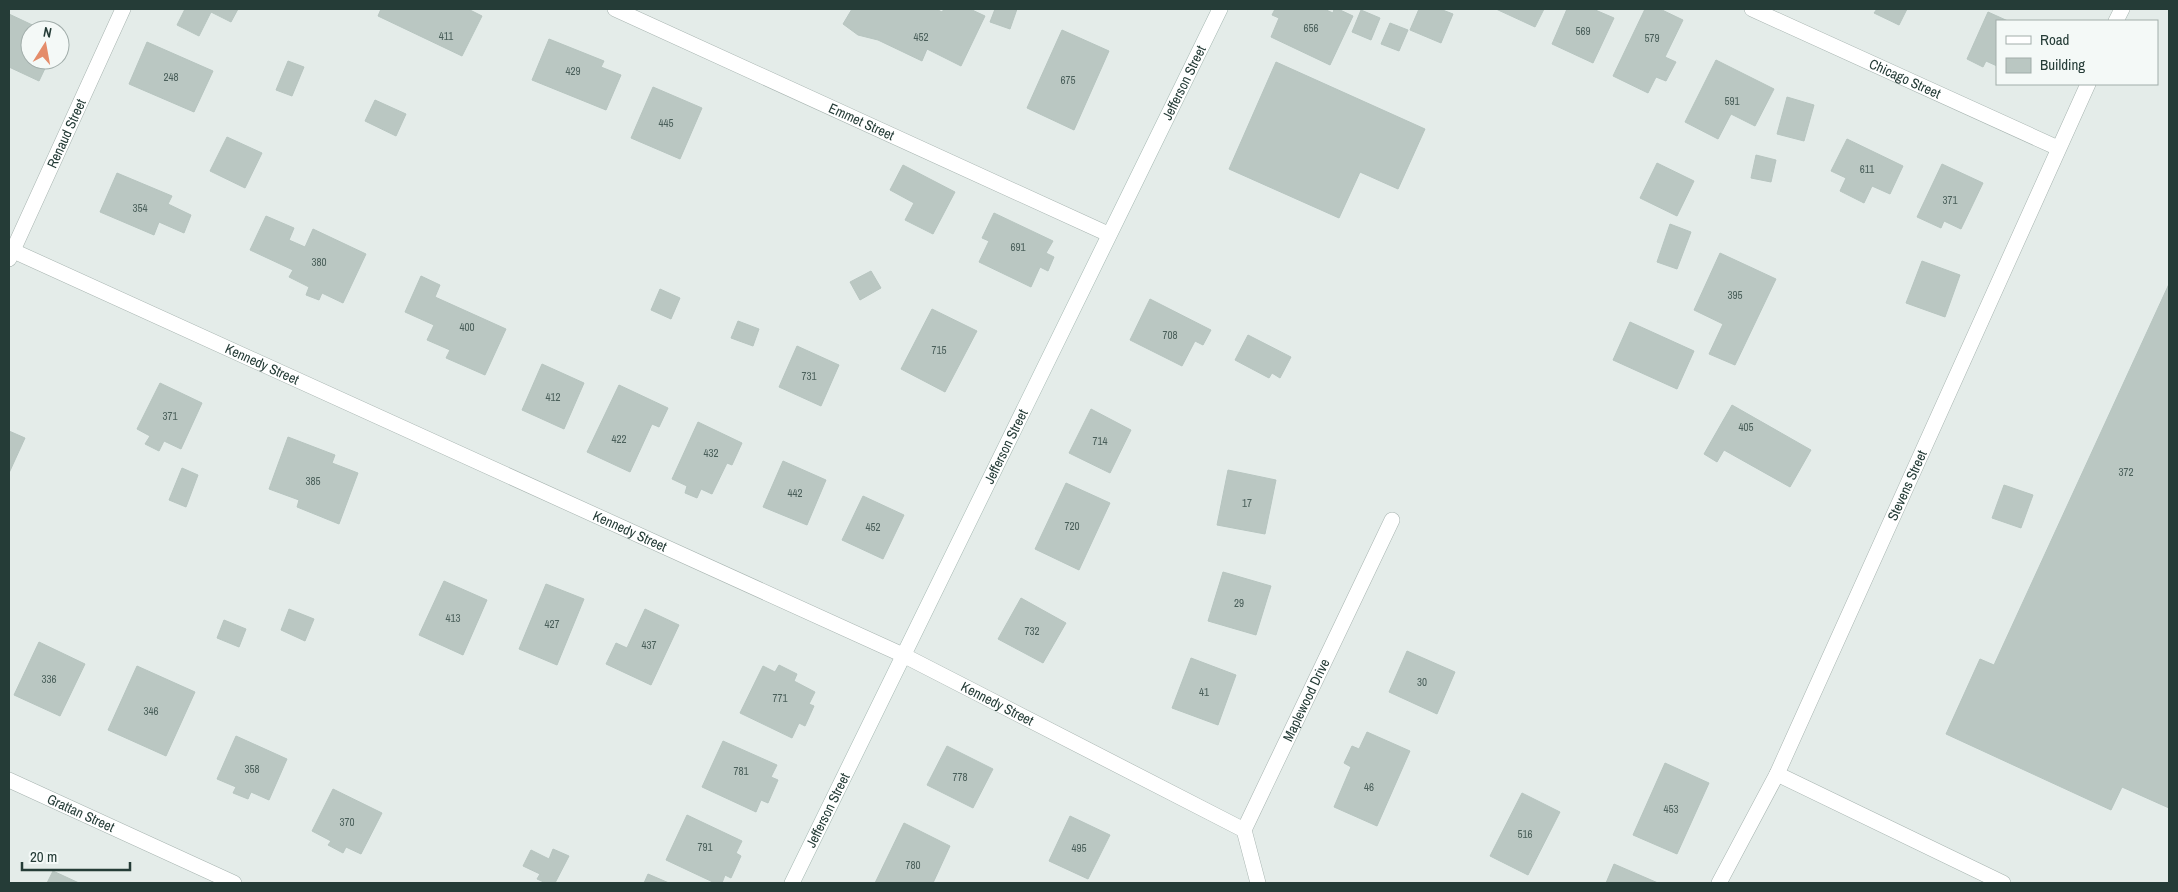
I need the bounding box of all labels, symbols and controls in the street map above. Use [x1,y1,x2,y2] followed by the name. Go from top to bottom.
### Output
[20,20,70,70] north arrow
[1996,20,2158,85] legend
[1303,21,1319,35] house number: 656
[42,23,53,42] text: N
[1575,24,1591,38] house number: 569
[439,29,453,43] house number: 411
[2040,29,2069,50] text: Road
[913,30,929,44] house number: 452
[1644,31,1660,45] house number: 579
[1158,42,1210,123] street label: Jefferson Street
[1866,54,1944,103] street label: Chicago Street
[2040,54,2085,75] text: Building
[565,64,581,78] house number: 429
[163,70,179,84] house number: 248
[1060,73,1076,87] house number: 675
[1724,94,1740,108] house number: 591
[43,96,90,171] street label: Renaud Street
[826,99,897,144] street label: Emmet Street
[658,116,674,130] house number: 445
[1860,162,1874,176] house number: 611
[1942,193,1958,207] house number: 371
[132,201,148,215] house number: 354
[1010,240,1026,254] house number: 691
[311,255,327,269] house number: 380
[1727,288,1743,302] house number: 395
[459,320,475,334] house number: 400
[1162,328,1178,342] house number: 708
[222,339,302,389] street label: Kennedy Street
[931,343,947,357] house number: 715
[801,369,817,383] house number: 731
[545,390,561,404] house number: 412
[980,406,1032,487] street label: Jefferson Street
[162,409,178,423] house number: 371
[1738,420,1754,434] house number: 405
[611,432,627,446] house number: 422
[1092,434,1108,448] house number: 714
[703,446,719,460] house number: 432
[1883,447,1931,524] street label: Stevens Street
[2118,465,2134,479] house number: 372
[305,474,321,488] house number: 385
[787,486,803,500] house number: 442
[1242,496,1252,510] house number: 17
[590,506,670,556] street label: Kennedy Street
[1064,519,1080,533] house number: 720
[865,520,881,534] house number: 452
[1234,596,1244,610] house number: 29
[445,611,461,625] house number: 413
[544,617,560,631] house number: 427
[1024,624,1040,638] house number: 732
[641,638,657,652] house number: 437
[1279,656,1334,744] street label: Maplewood Drive
[41,672,57,686] house number: 336
[1417,675,1427,689] house number: 30
[958,677,1037,730] street label: Kennedy Street
[1199,685,1209,699] house number: 41
[772,691,788,705] house number: 771
[143,704,159,718] house number: 346
[244,762,260,776] house number: 358
[733,764,749,778] house number: 781
[802,770,854,851] street label: Jefferson Street
[952,770,968,784] house number: 778
[1364,780,1374,794] house number: 46
[44,790,117,836] street label: Grattan Street
[1663,802,1679,816] house number: 453
[339,815,355,829] house number: 370
[1517,827,1533,841] house number: 516
[22,840,130,872] scale bar
[697,840,713,854] house number: 791
[1071,841,1087,855] house number: 495
[30,846,57,867] text: 20 m
[905,858,921,872] house number: 780

